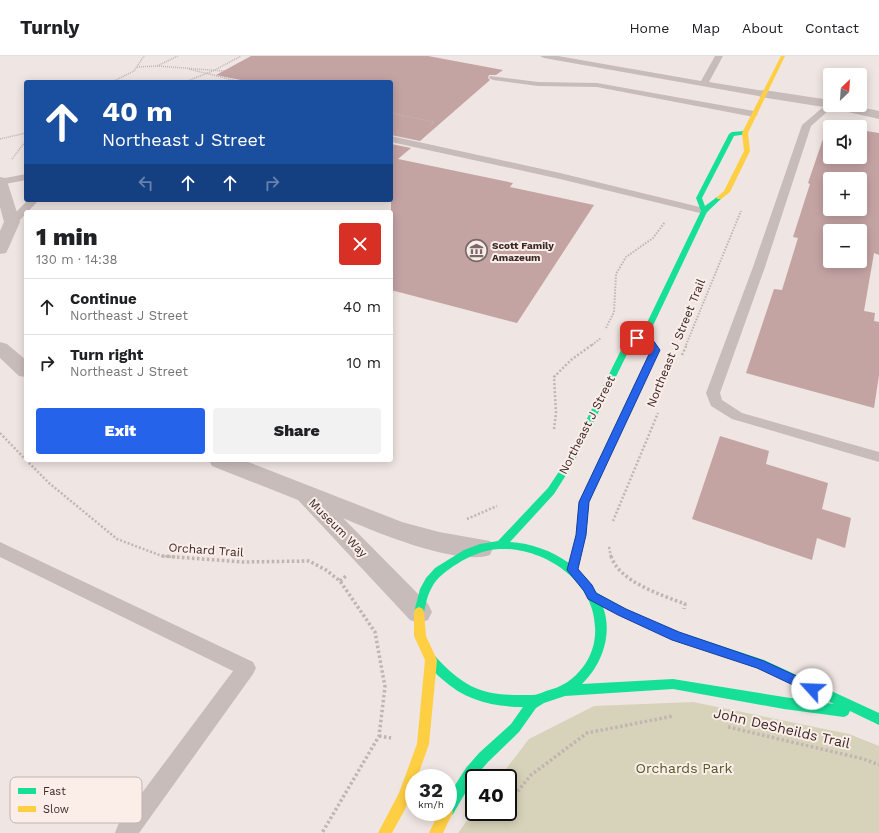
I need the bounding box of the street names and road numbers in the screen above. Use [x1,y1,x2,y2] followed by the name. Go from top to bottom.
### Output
[644,276,708,409] street label: Northeast J Street Trail
[556,373,618,477] street label: Northeast J Street
[306,496,371,561] street label: Museum Way
[168,540,244,560] street label: Orchard Trail
[712,704,853,752] street label: John DeSheilds Trail

